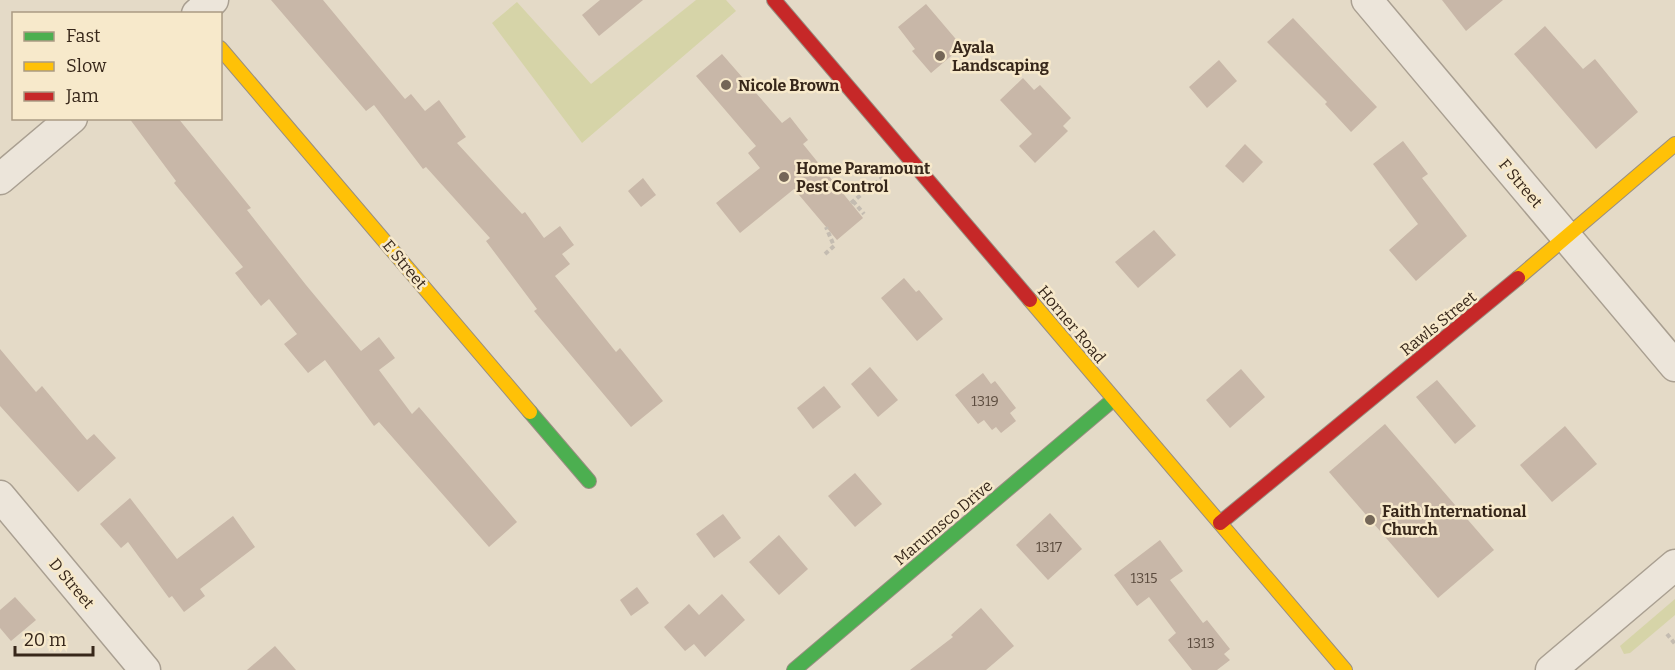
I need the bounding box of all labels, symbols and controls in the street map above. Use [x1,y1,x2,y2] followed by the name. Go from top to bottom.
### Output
[12,12,222,120] legend
[66,25,101,47] text: Fast
[952,38,1049,75] place label: Ayala Landscaping
[933,49,947,63] marker: Ayala Landscaping
[66,55,107,77] text: Slow
[738,76,840,95] place label: Nicole Brown
[719,78,733,92] marker: Nicole Brown
[65,85,99,107] text: Jam
[1495,155,1546,212] street label: F Street
[796,159,931,196] place label: Home Paramount Pest Control
[777,170,791,184] marker: Home Paramount Pest Control
[379,236,431,293] street label: E Street
[1034,282,1110,367] street label: Horner Road
[1397,287,1480,360] street label: Rawls Street
[971,393,999,410] house number: 1319
[890,476,996,569] street label: Marumsco Drive
[1382,502,1526,539] place label: Faith International Church
[1363,513,1377,527] marker: Faith International Church
[1036,539,1062,556] house number: 1317
[45,554,98,613] street label: D Street
[1131,570,1157,587] house number: 1315
[15,619,93,657] scale bar
[24,629,66,651] text: 20 m
[1187,635,1215,652] house number: 1313

